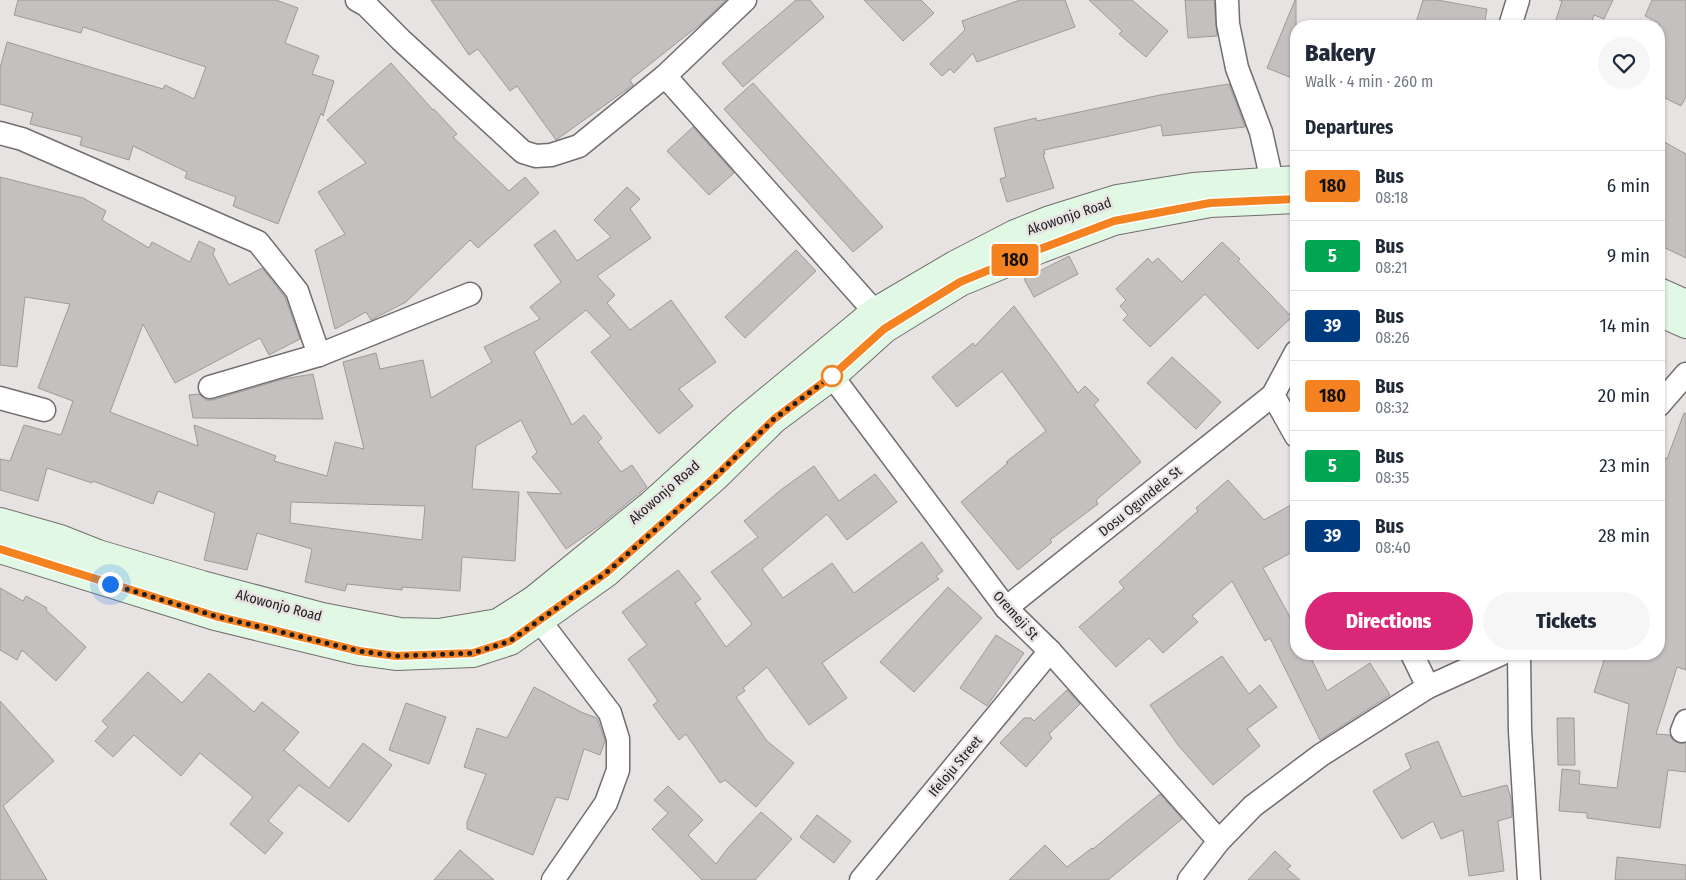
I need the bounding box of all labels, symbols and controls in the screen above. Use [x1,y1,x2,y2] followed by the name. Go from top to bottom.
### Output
[1598,37,1650,89] button: heart
[1305,39,1375,67] text: Bakery
[1305,72,1433,91] text: Walk · 4 min · 260 m
[1305,116,1393,139] text: Departures
[1375,165,1404,188] text: Bus
[1607,174,1650,197] text: 6 min
[1319,175,1346,197] text: 180
[1375,188,1408,207] text: 08:18
[1025,194,1114,239] street label: Akowonjo Road
[1375,235,1404,258] text: Bus
[986,244,1044,276] line badge: 180
[1607,244,1650,267] text: 9 min
[1328,245,1337,267] text: 5
[1002,249,1028,271] text: 180
[1375,258,1408,277] text: 08:21
[1375,305,1404,328] text: Bus
[1600,314,1650,337] text: 14 min
[1324,315,1341,337] text: 39
[1375,328,1410,347] text: 08:26
[821,365,843,387] unlabelled marker
[1375,375,1404,398] text: Bus
[1598,384,1650,407] text: 20 min
[1319,385,1346,407] text: 180
[1375,398,1409,417] text: 08:32
[1375,445,1404,468] text: Bus
[1599,454,1650,477] text: 23 min
[1328,455,1337,477] text: 5
[625,457,703,528] street label: Akowonjo Road
[1095,462,1186,540] street label: Dosu Ogundele St
[1375,468,1409,487] text: 08:35
[1375,515,1404,538] text: Bus
[1598,524,1650,547] text: 28 min
[1324,525,1341,547] text: 39
[1375,538,1411,557] text: 08:40
[98,572,123,597] your location
[234,586,324,625] street label: Akowonjo Road
[989,587,1042,644] street label: Oremeji St
[1305,592,1473,650] button: Directions
[1483,592,1650,650] button: Tickets
[925,732,986,800] street label: Ifeloju Street

